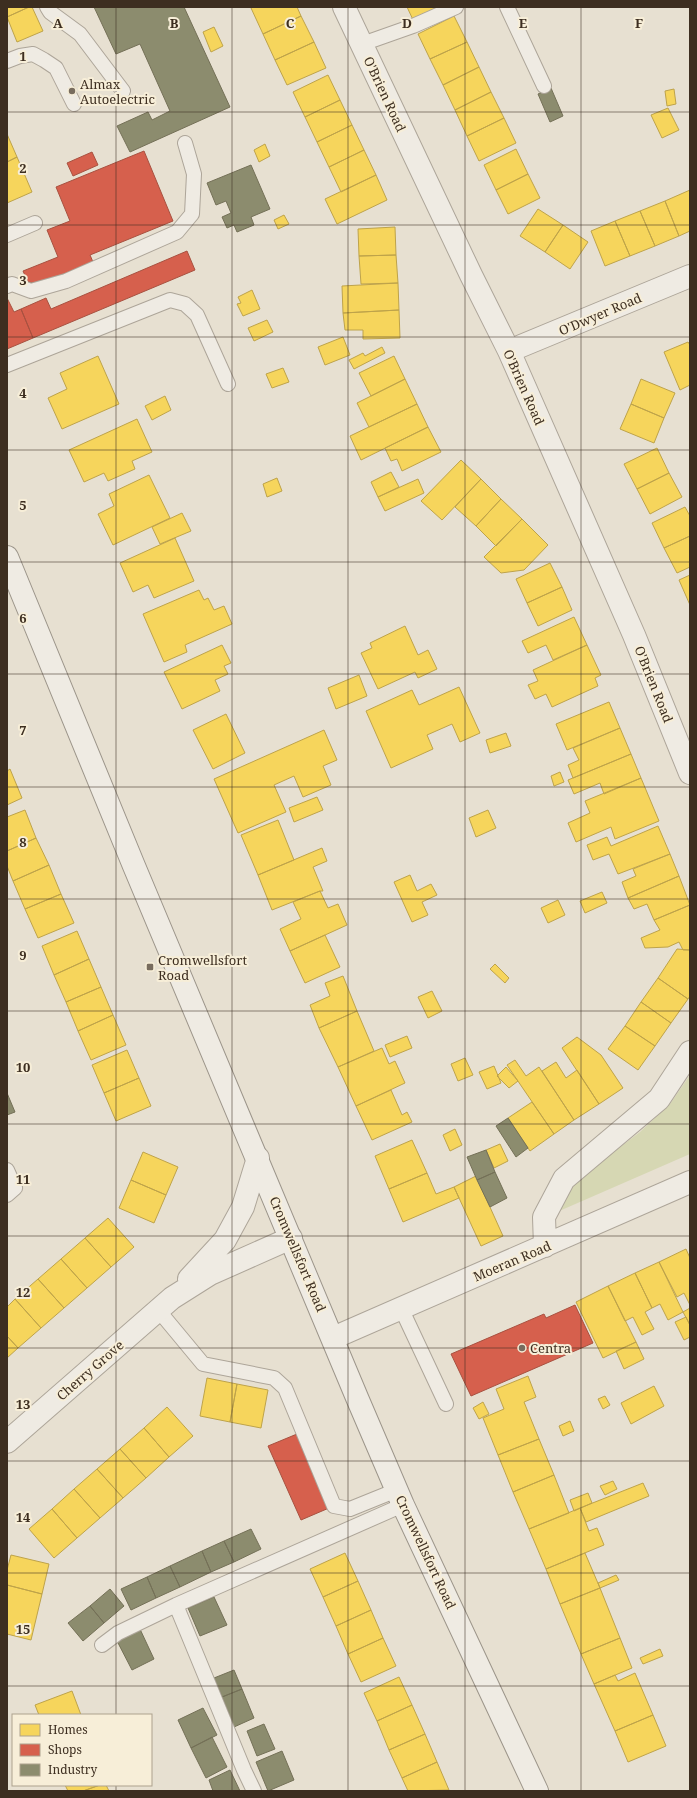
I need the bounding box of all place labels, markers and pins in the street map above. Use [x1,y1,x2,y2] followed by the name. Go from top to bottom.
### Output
[80,75,155,108] place label: Almax Autoelectric
[67,86,77,96] marker: Almax Autoelectric
[158,951,247,984] place label: Cromwellsfort Road
[145,962,155,972] marker: Cromwellsfort Road
[530,1339,571,1357] place label: Centra
[517,1343,527,1353] marker: Centra

